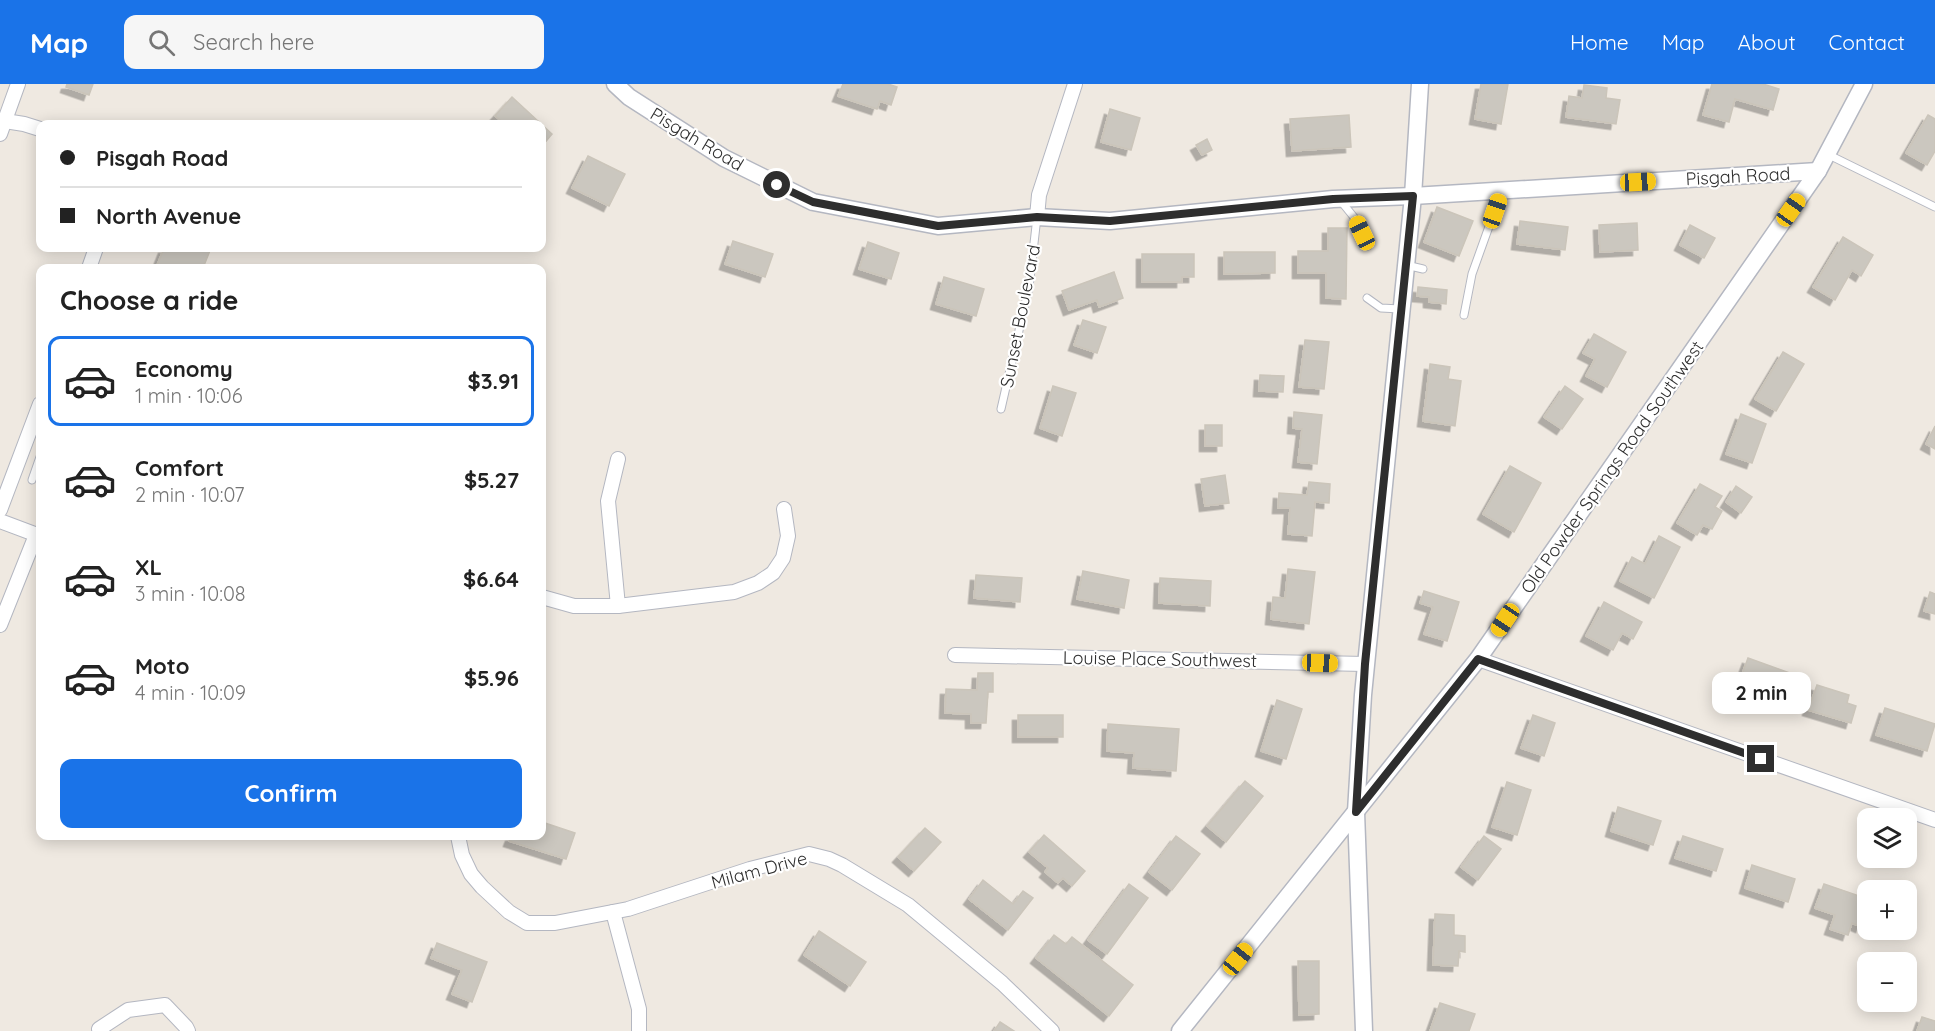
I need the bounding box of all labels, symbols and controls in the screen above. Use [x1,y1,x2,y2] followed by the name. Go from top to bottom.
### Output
[124,15,544,69] search box
[30,25,88,60] text: Map
[145,26,178,59] icon: search
[193,28,315,56] text: Search here
[1570,29,1629,55] text: Home
[1662,29,1705,55] text: Map
[1738,29,1796,55] text: About
[1829,29,1905,55] text: Contact
[646,102,748,176] street label: Pisgah Road
[96,144,228,172] text: Pisgah Road
[1685,162,1791,190] street label: Pisgah Road
[763,171,790,198] route start
[1620,172,1656,192] car
[1773,190,1809,230] car
[1481,191,1509,231] car
[96,202,241,230] text: North Avenue
[1346,213,1378,253] car
[995,243,1045,389] street label: Sunset Boulevard
[60,283,238,317] text: Choose a ride
[1516,336,1708,598] street label: Old Powder Springs Road Southwest
[63,354,117,408] icon: car
[135,355,233,383] text: Economy
[468,367,519,395] text: $3.91
[135,383,242,408] text: 1 min · 10:06
[63,453,117,507] icon: car
[135,454,224,482] text: Comfort
[464,466,519,494] text: $5.27
[135,482,245,507] text: 2 min · 10:07
[63,552,117,606] icon: car
[135,553,162,581] text: XL
[463,565,519,593] text: $6.64
[135,581,246,606] text: 3 min · 10:08
[1487,600,1523,640] car
[1063,646,1257,672] street label: Louise Place Southwest
[63,651,117,705] icon: car
[135,652,189,680] text: Moto
[1302,653,1338,673] car
[464,664,519,692] text: $5.96
[1712,672,1810,714] callout: 2 min
[135,680,246,705] text: 4 min · 10:09
[1735,680,1788,705] text: 2 min
[1747,745,1774,772] route end
[60,759,522,828] button: Confirm
[1857,808,1917,1012] map controls
[1857,808,1917,868] button: layers
[708,846,810,894] street label: Milam Drive
[1857,880,1917,940] button: +
[1220,939,1256,979] car
[1857,952,1917,1012] button: −

